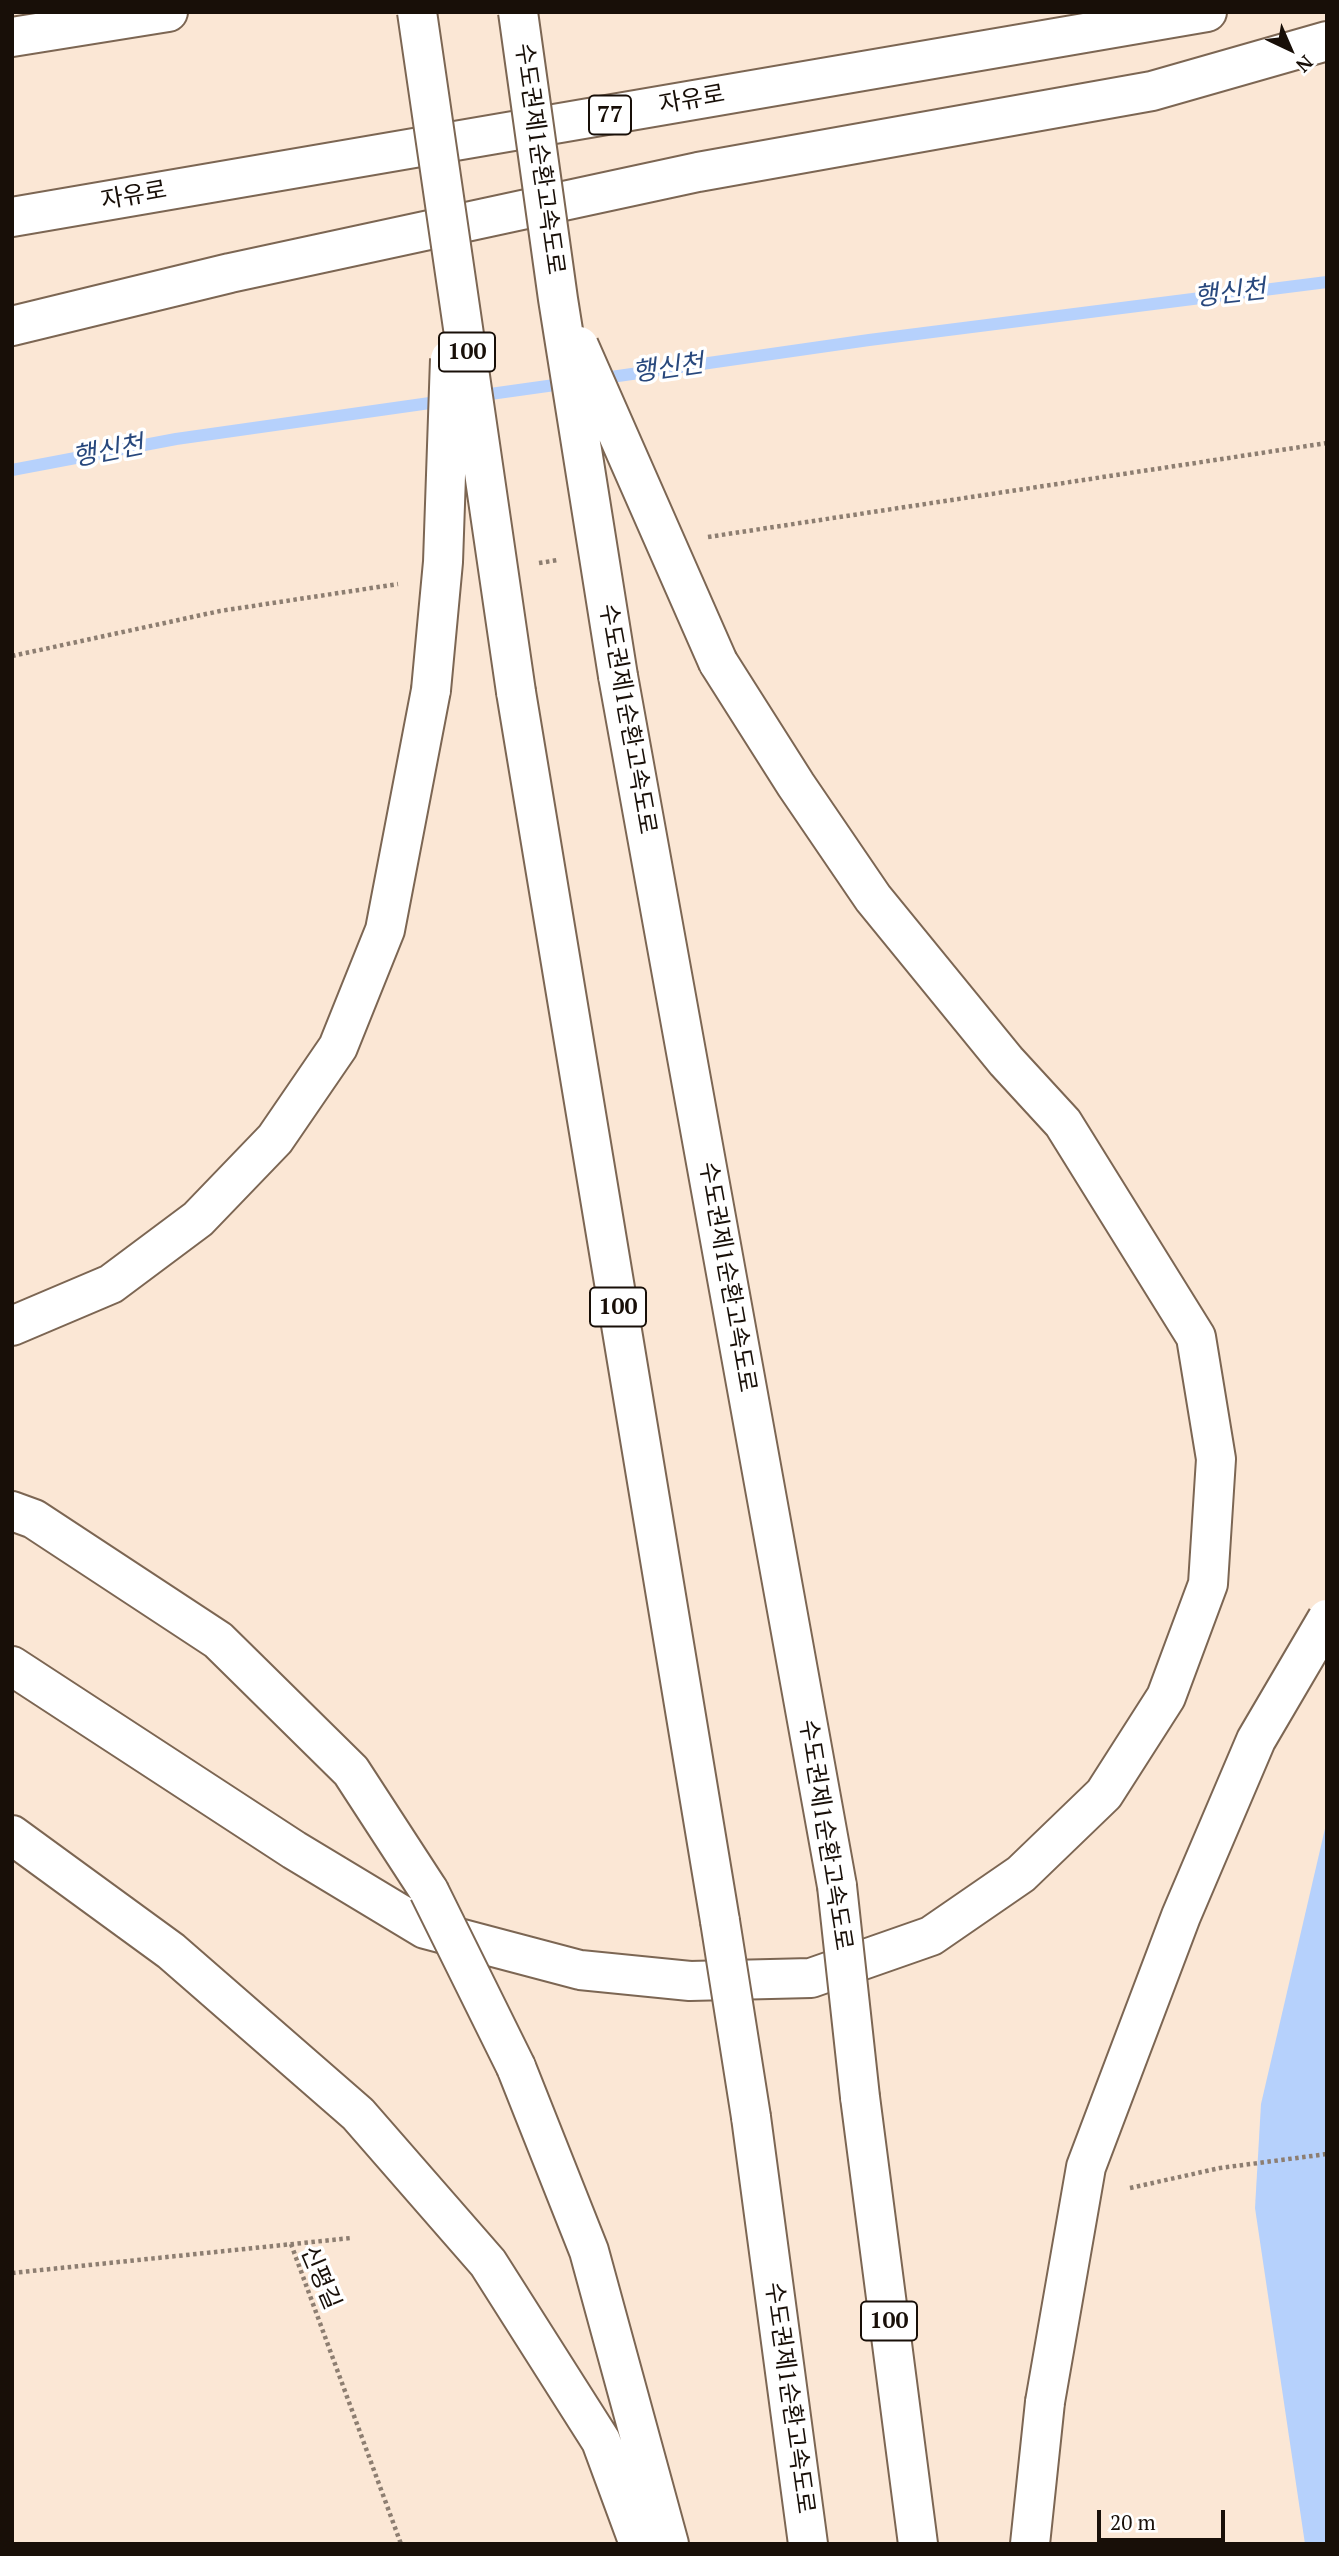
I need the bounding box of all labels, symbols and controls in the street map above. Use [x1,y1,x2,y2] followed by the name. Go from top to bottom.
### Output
[1255,14,1325,84] north arrow
[508,41,570,277] street label: 수도권제1순환고속도로
[1291,50,1319,78] text: N
[657,80,727,120] street label: 자유로
[589,96,631,134] road number: 77
[99,176,169,216] street label: 자유로
[1192,274,1268,314] water label: 행신천
[439,332,495,372] road number: 100
[630,349,706,389] water label: 행신천
[70,430,146,474] water label: 행신천
[593,601,661,837] street label: 수도권제1순환고속도로
[693,1159,761,1395] street label: 수도권제1순환고속도로
[590,1288,646,1326] road number: 100
[793,1717,857,1953] street label: 수도권제1순환고속도로
[294,2242,346,2314] street label: 신평길
[758,2280,820,2516] street label: 수도권제1순환고속도로
[861,2302,917,2340] road number: 100
[1101,2496,1229,2540] scale bar
[1110,2508,1156,2536] text: 20 m

